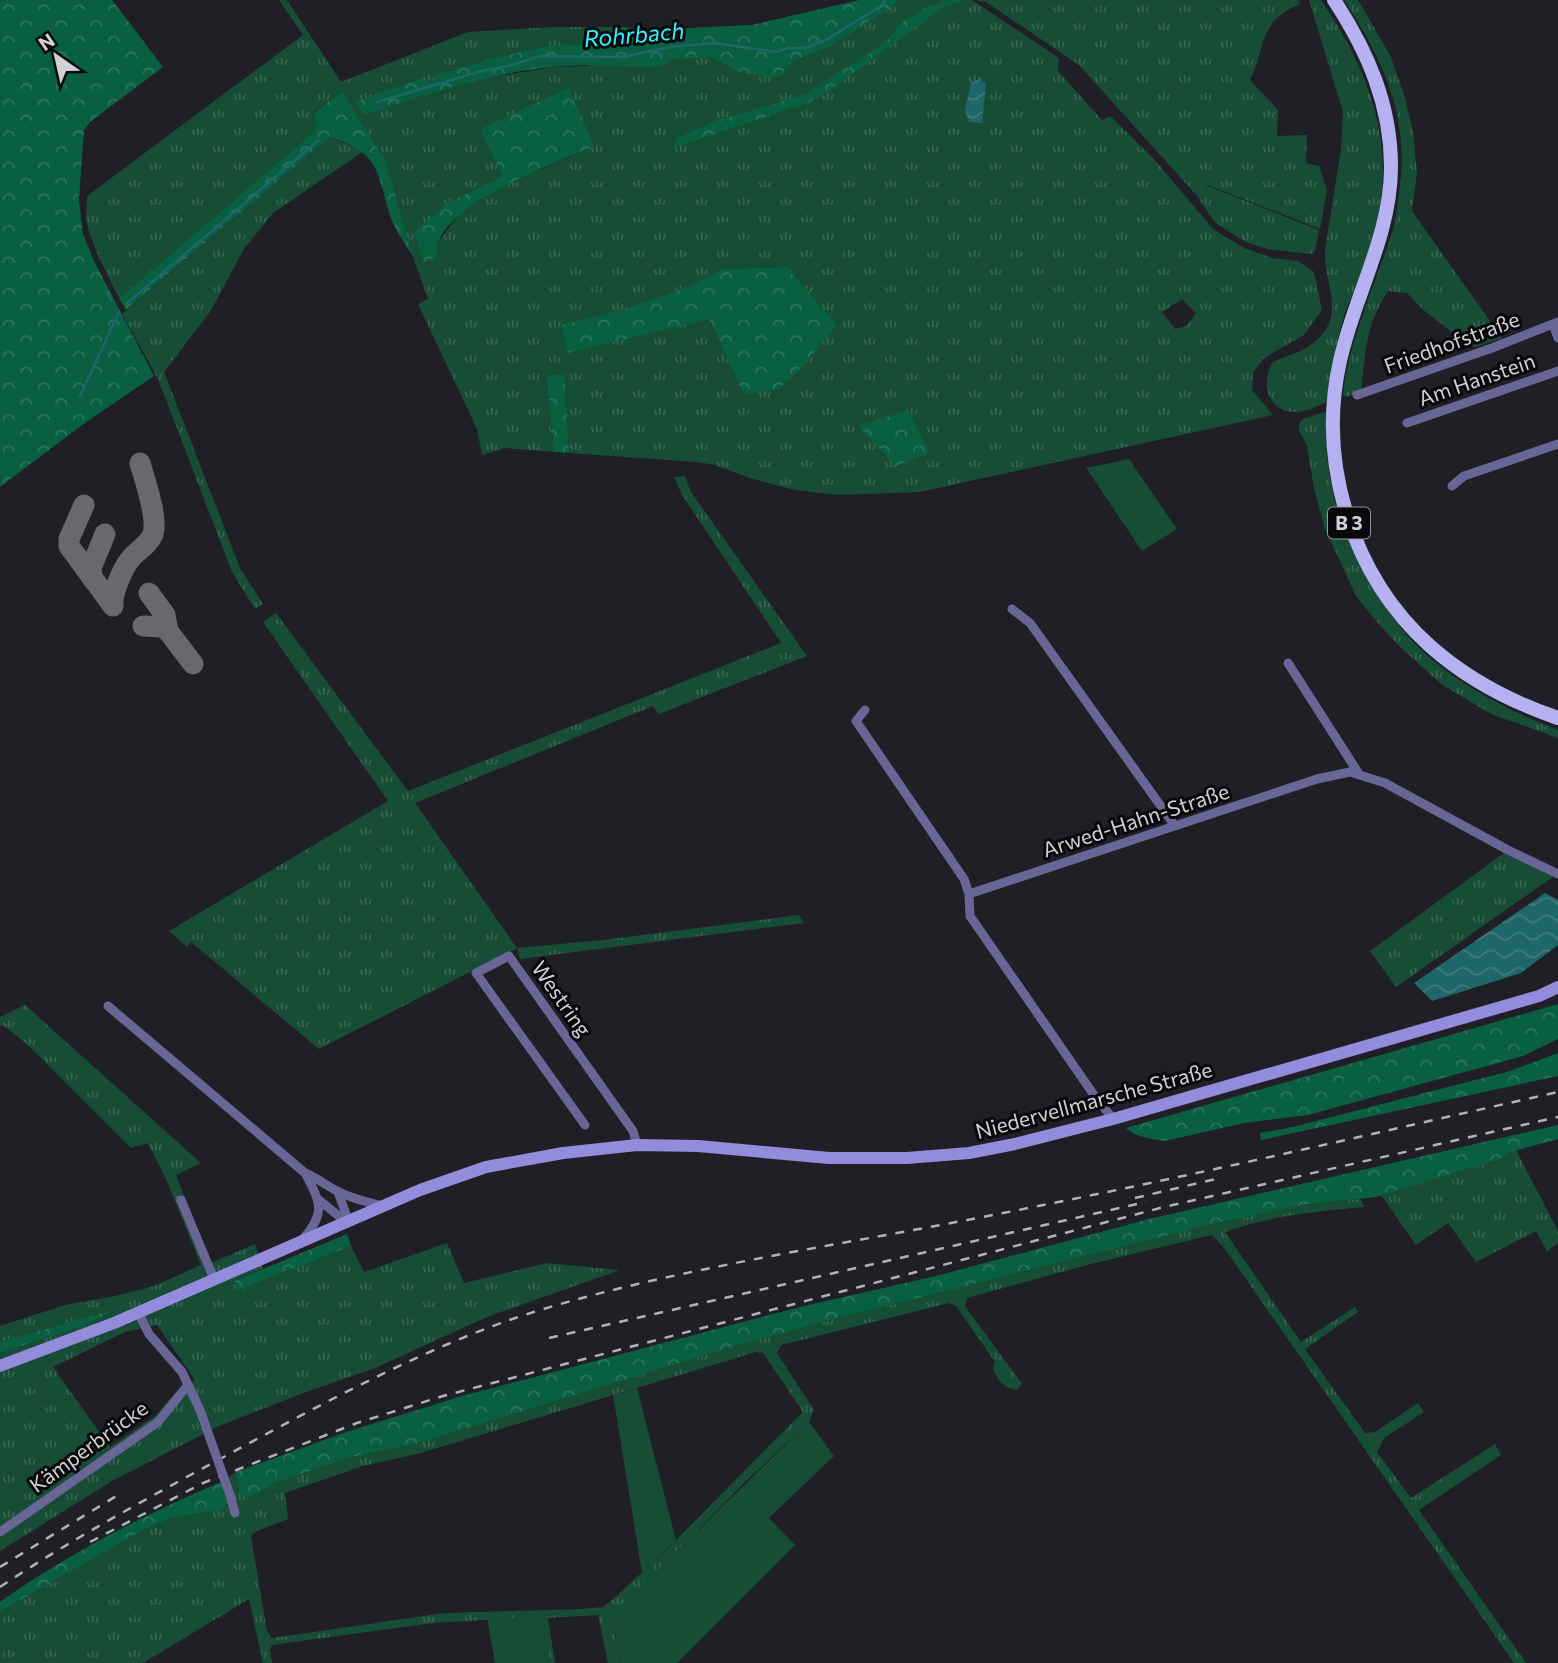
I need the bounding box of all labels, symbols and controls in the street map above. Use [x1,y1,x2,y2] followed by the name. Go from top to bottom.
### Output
[582,16,685,52] water label: Rohrbach
[21,21,91,91] north arrow
[34,28,59,55] text: N
[1380,306,1523,378] street label: Friedhofstraße
[1415,347,1538,410] street label: Am Hanstein
[1328,508,1370,538] road number: B 3
[1039,778,1232,862] street label: Arwed-Hahn-Straße
[527,956,597,1041] street label: Westring
[972,1056,1215,1143] street label: Niedervellmarsche Straße
[24,1394,152,1497] street label: Kämperbrücke

